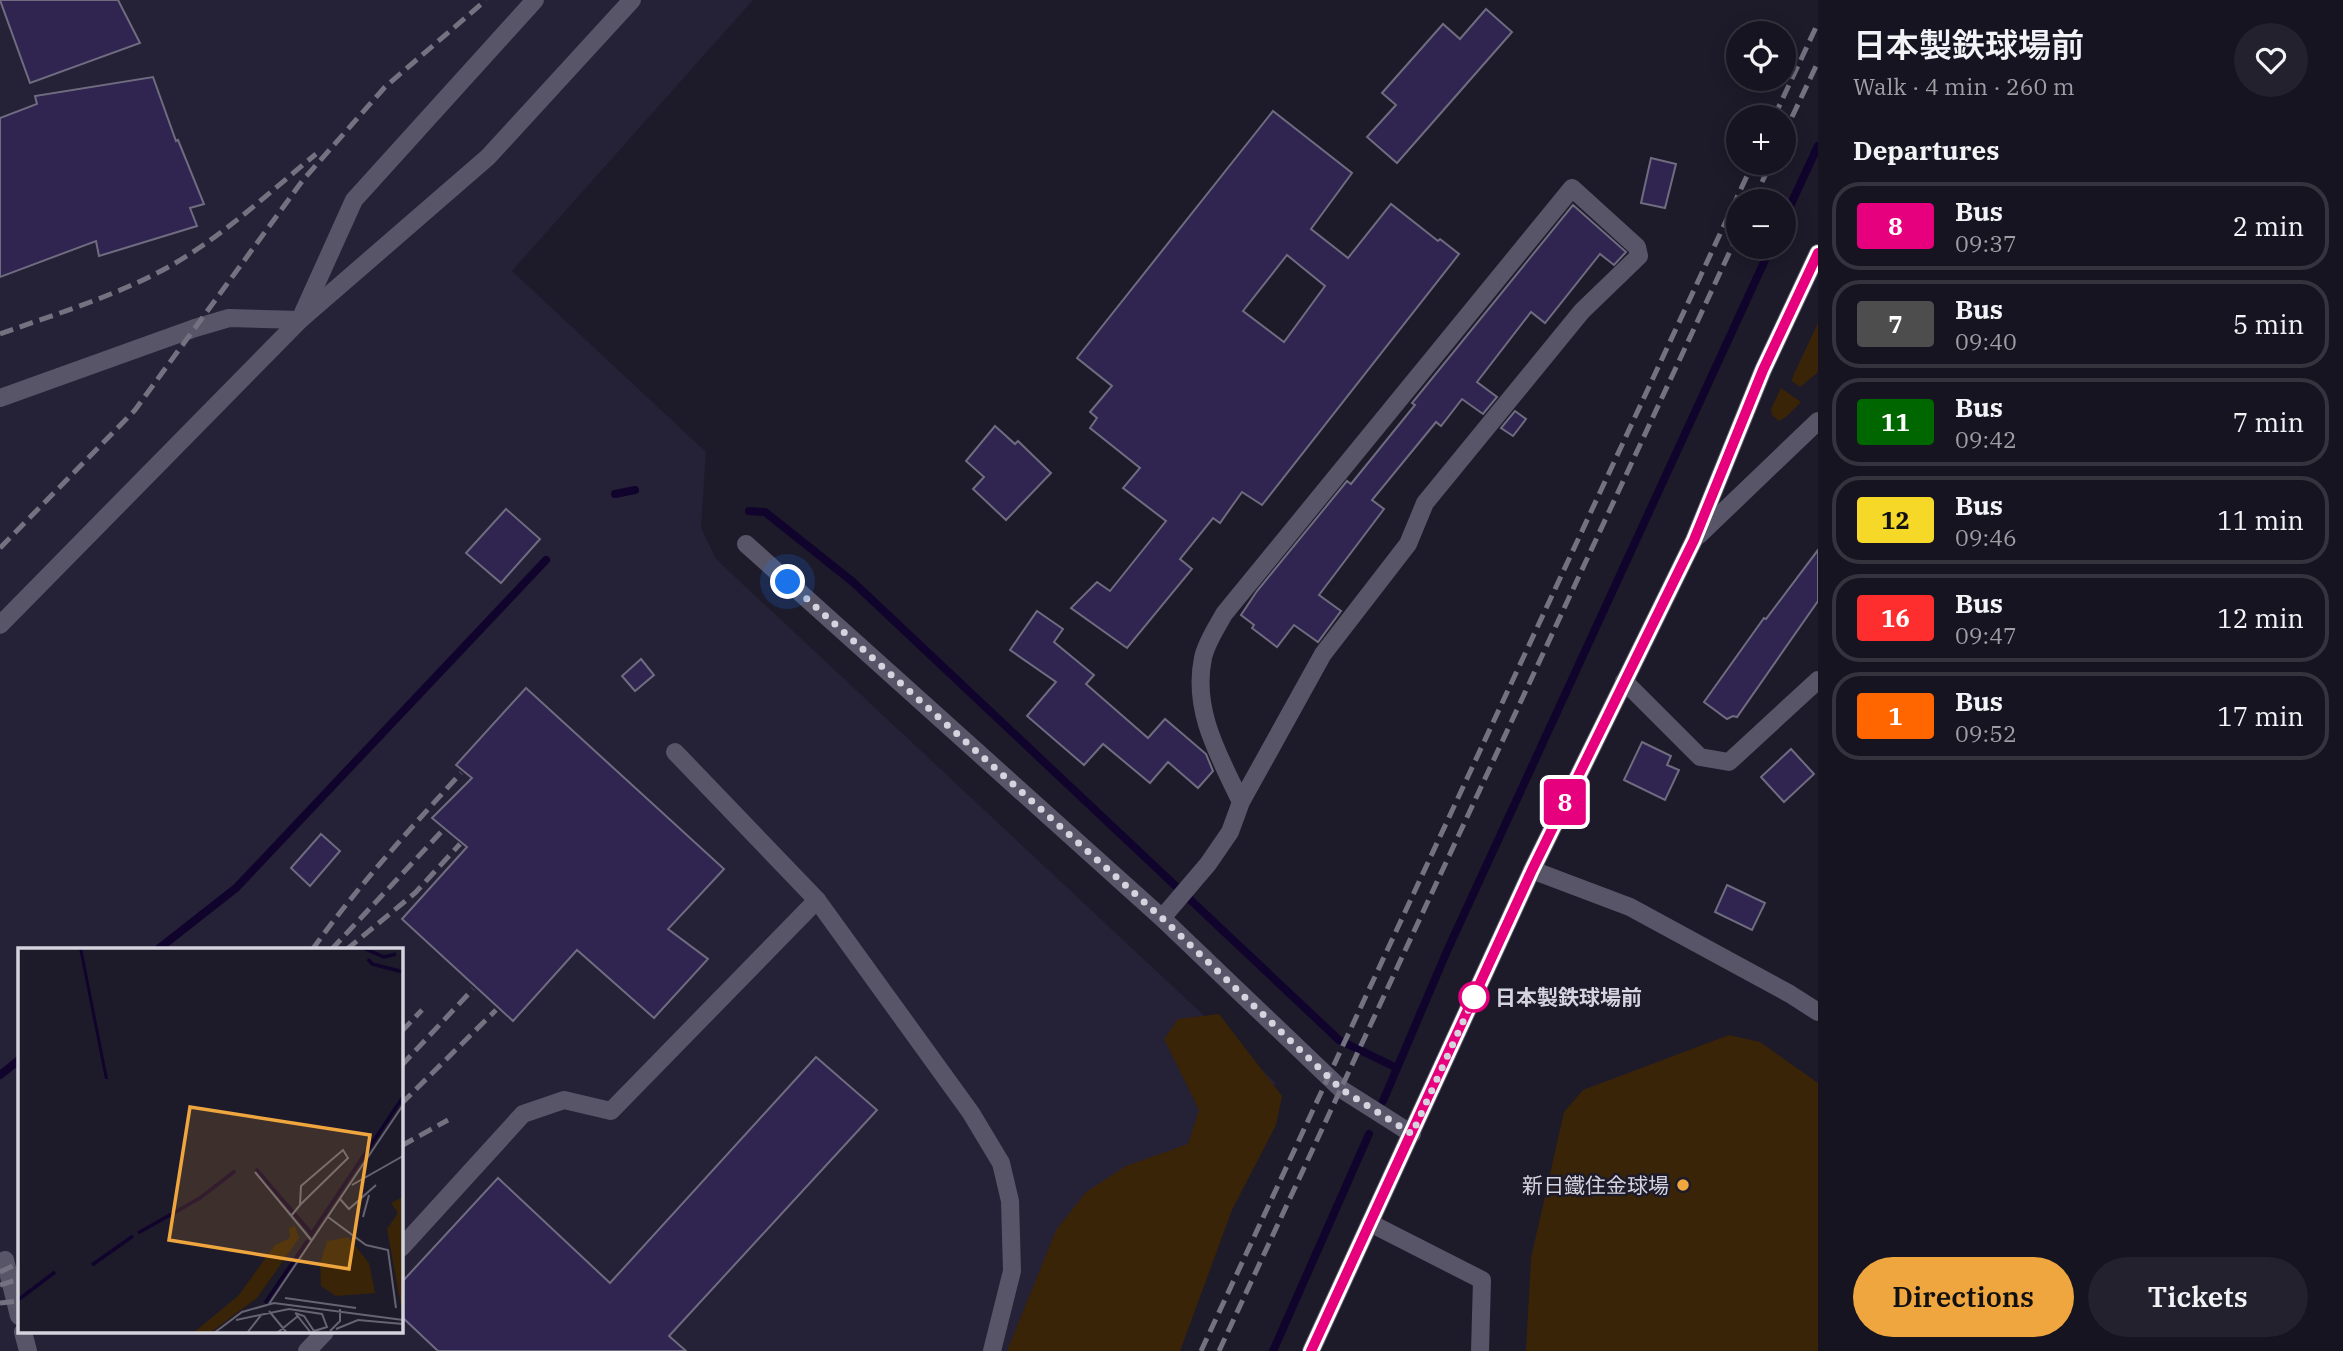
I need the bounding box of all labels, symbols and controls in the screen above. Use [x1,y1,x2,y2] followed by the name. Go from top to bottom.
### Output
[1726,21,1796,259] map controls
[1726,21,1796,91] button: locate
[1853,23,2084,66] text: 日本製鉄球場前
[2234,23,2308,97] button: heart
[1853,71,2075,101] text: Walk · 4 min · 260 m
[1726,105,1796,175] button: +
[1853,133,1999,167] text: Departures
[1726,189,1796,259] button: −
[1955,194,2003,228] text: Bus
[2233,209,2304,243] text: 2 min
[1888,210,1903,242] text: 8
[1955,228,2017,258] text: 09:37
[1955,292,2003,326] text: Bus
[2233,307,2304,341] text: 5 min
[1888,308,1903,340] text: 7
[1955,326,2017,356] text: 09:40
[1955,390,2003,424] text: Bus
[2233,405,2304,439] text: 7 min
[1881,406,1910,438] text: 11
[1955,424,2017,454] text: 09:42
[1955,488,2003,522] text: Bus
[2217,503,2304,537] text: 11 min
[1881,504,1910,536] text: 12
[1955,522,2017,552] text: 09:46
[770,564,805,599] your location
[1955,586,2003,620] text: Bus
[2217,601,2304,635] text: 12 min
[1881,602,1910,634] text: 16
[1955,620,2017,650] text: 09:47
[1955,684,2003,718] text: Bus
[2217,699,2304,733] text: 17 min
[1888,700,1903,732] text: 1
[1955,718,2017,748] text: 09:52
[1542,779,1588,825] line badge: 8
[1558,786,1572,818] text: 8
[18,948,402,1334] inset map
[1459,982,1489,1012] marker: 日本製鉄球場前
[1495,983,1642,1011] place label: 日本製鉄球場前
[1522,1171,1669,1199] place label: 新日鐵住金球場
[1675,1177,1691,1193] marker: 新日鐵住金球場
[1853,1257,2074,1337] button: Directions
[2088,1257,2308,1337] button: Tickets

